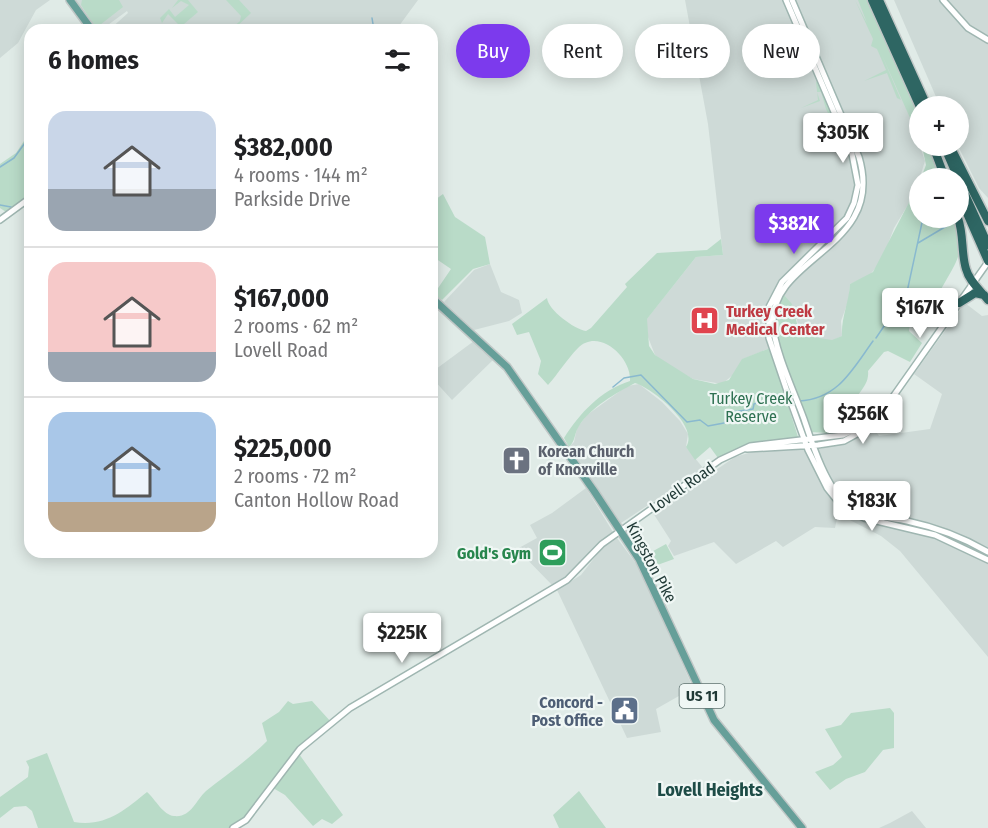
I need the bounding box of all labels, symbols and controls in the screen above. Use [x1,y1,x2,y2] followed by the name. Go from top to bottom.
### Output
[456,24,530,78] chip: Buy
[542,24,623,78] chip: Rent
[635,24,730,78] chip: Filters
[742,24,820,78] chip: New
[381,44,414,77] icon: filters
[48,45,139,76] text: 6 homes
[909,96,969,228] map controls
[909,96,969,156] button: +
[801,113,885,164] pin: $305K
[817,120,869,144] text: $305K
[234,132,333,163] text: $382,000
[96,135,168,207] icon: home
[234,163,368,187] text: 4 rooms · 144 m²
[909,168,969,228] button: −
[234,187,351,211] text: Parkside Drive
[752,204,836,255] pin: $382K
[769,211,819,235] text: $382K
[234,283,329,314] text: $167,000
[96,286,168,358] icon: home
[878,288,962,339] pin: $167K
[896,295,944,319] text: $167K
[726,302,825,339] place label: Turkey Creek Medical Center
[689,304,721,336] hospital icon: Turkey Creek Medical Center
[234,314,358,338] text: 2 rooms · 62 m²
[234,338,328,362] text: Lovell Road
[709,389,793,426] park label: Turkey Creek Reserve
[821,394,905,445] pin: $256K
[838,401,888,425] text: $256K
[234,433,332,464] text: $225,000
[96,436,168,508] icon: home
[538,442,634,479] place label: Korean Church of Knoxville
[501,444,533,476] church icon: Korean Church of Knoxville
[646,458,719,517] street label: Lovell Road
[234,464,356,488] text: 2 rooms · 72 m²
[830,481,914,532] pin: $183K
[234,488,399,512] text: Canton Hollow Road
[847,488,897,512] text: $183K
[622,519,681,606] street label: Kingston Pike
[536,537,568,569] sports icon: Gold's Gym
[457,544,531,563] place label: Gold's Gym
[360,613,444,664] pin: $225K
[377,620,427,644] text: $225K
[680,684,724,708] road number: US 11
[531,693,603,730] place label: Concord - Post Office
[608,695,640,727] public building icon: Concord - Post Office
[657,779,763,801] district label: Lovell Heights

